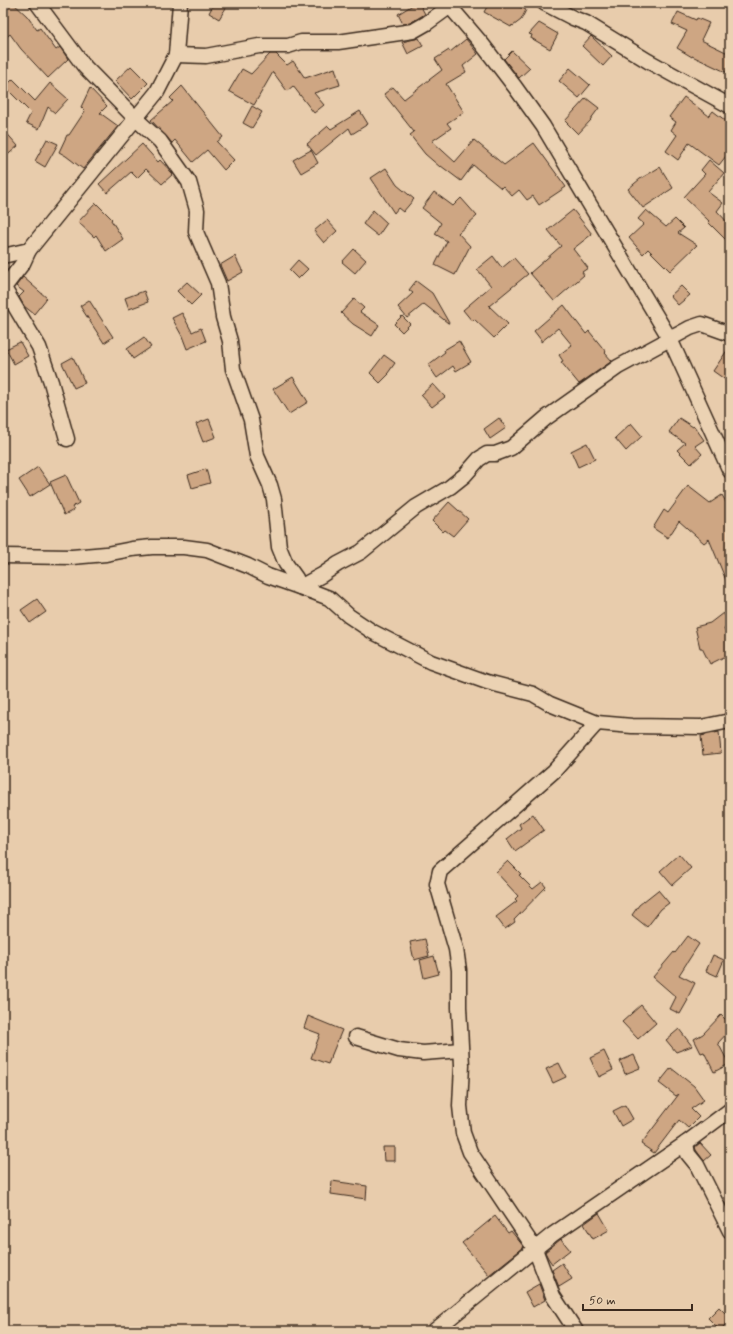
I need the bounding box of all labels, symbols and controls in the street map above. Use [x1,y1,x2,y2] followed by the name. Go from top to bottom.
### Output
[583,1286,692,1312] scale bar
[589,1293,616,1309] text: 50 m

